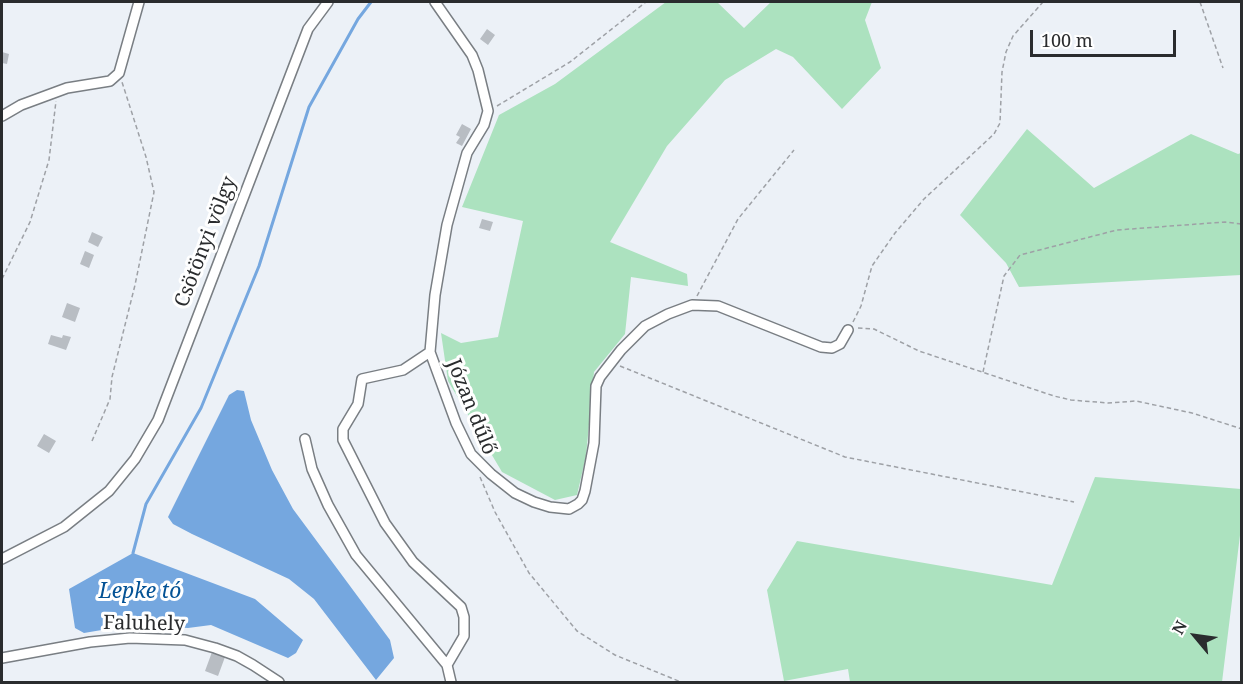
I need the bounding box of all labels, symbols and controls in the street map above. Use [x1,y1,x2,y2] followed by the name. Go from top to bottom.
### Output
[1033,18,1178,56] scale bar
[1041,28,1093,52] text: 100 m
[170,173,242,311] street label: Csötönyi völgy
[441,356,501,458] street label: Józan dűlő
[99,579,181,605] water label: Lepke tó
[1165,606,1225,666] north arrow
[103,611,185,637] street label: Faluhely
[1167,616,1192,638] text: N

